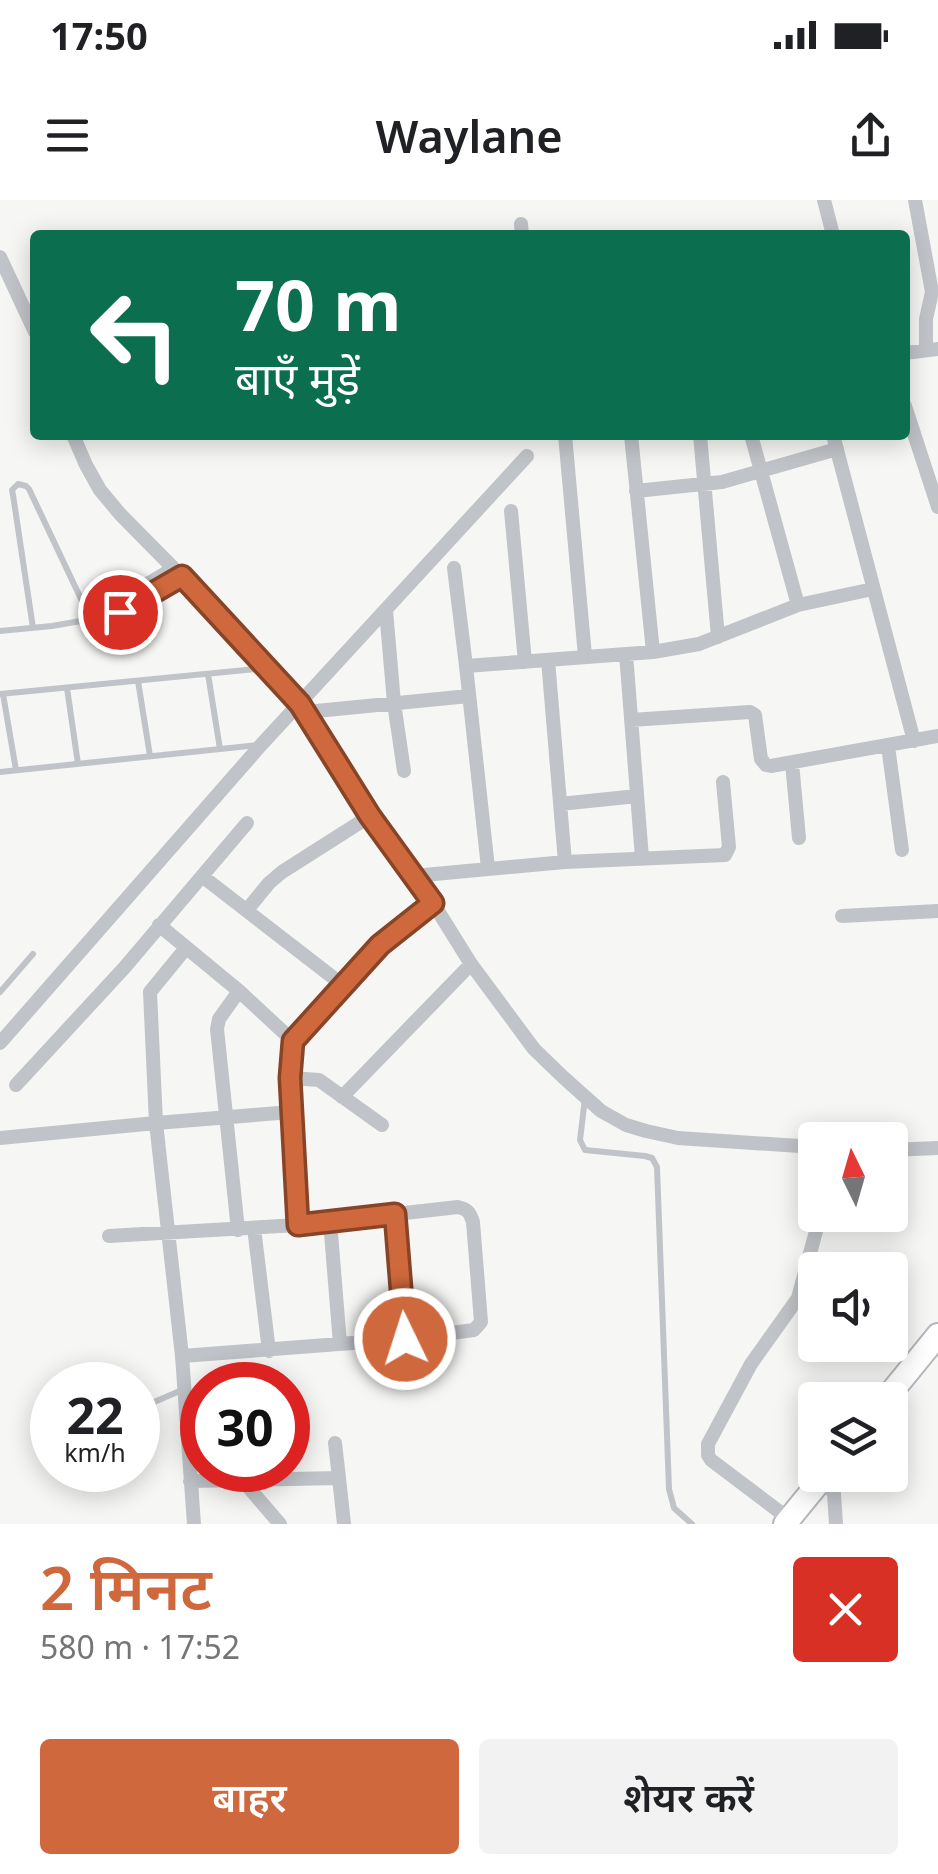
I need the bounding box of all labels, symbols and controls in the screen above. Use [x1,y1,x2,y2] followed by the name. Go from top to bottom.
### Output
[50,9,148,61] text: 17:50
[375,105,563,166] text: Waylane
[40,108,95,163] icon: menu
[843,108,898,163] icon: share
[235,256,402,352] text: 70 m
[70,270,200,400] icon: left
[235,347,360,408] text: बाएँ मुड़ें
[78,570,163,655] pin
[93,585,148,640] icon: arrive
[798,1122,908,1232] north arrow
[798,1122,908,1492] map controls
[798,1252,908,1362] button: sound
[353,1287,457,1391] position arrow
[180,1362,310,1492] speed limit sign: 30
[66,1381,124,1449] text: 22
[798,1382,908,1492] button: layers
[64,1435,126,1469] text: km/h
[40,1546,212,1628] text: 2 मिनट
[793,1557,898,1662] button: close
[40,1625,240,1668] text: 580 m · 17:52
[40,1739,459,1854] button: बाहर
[479,1739,898,1854] button: शेयर करें

